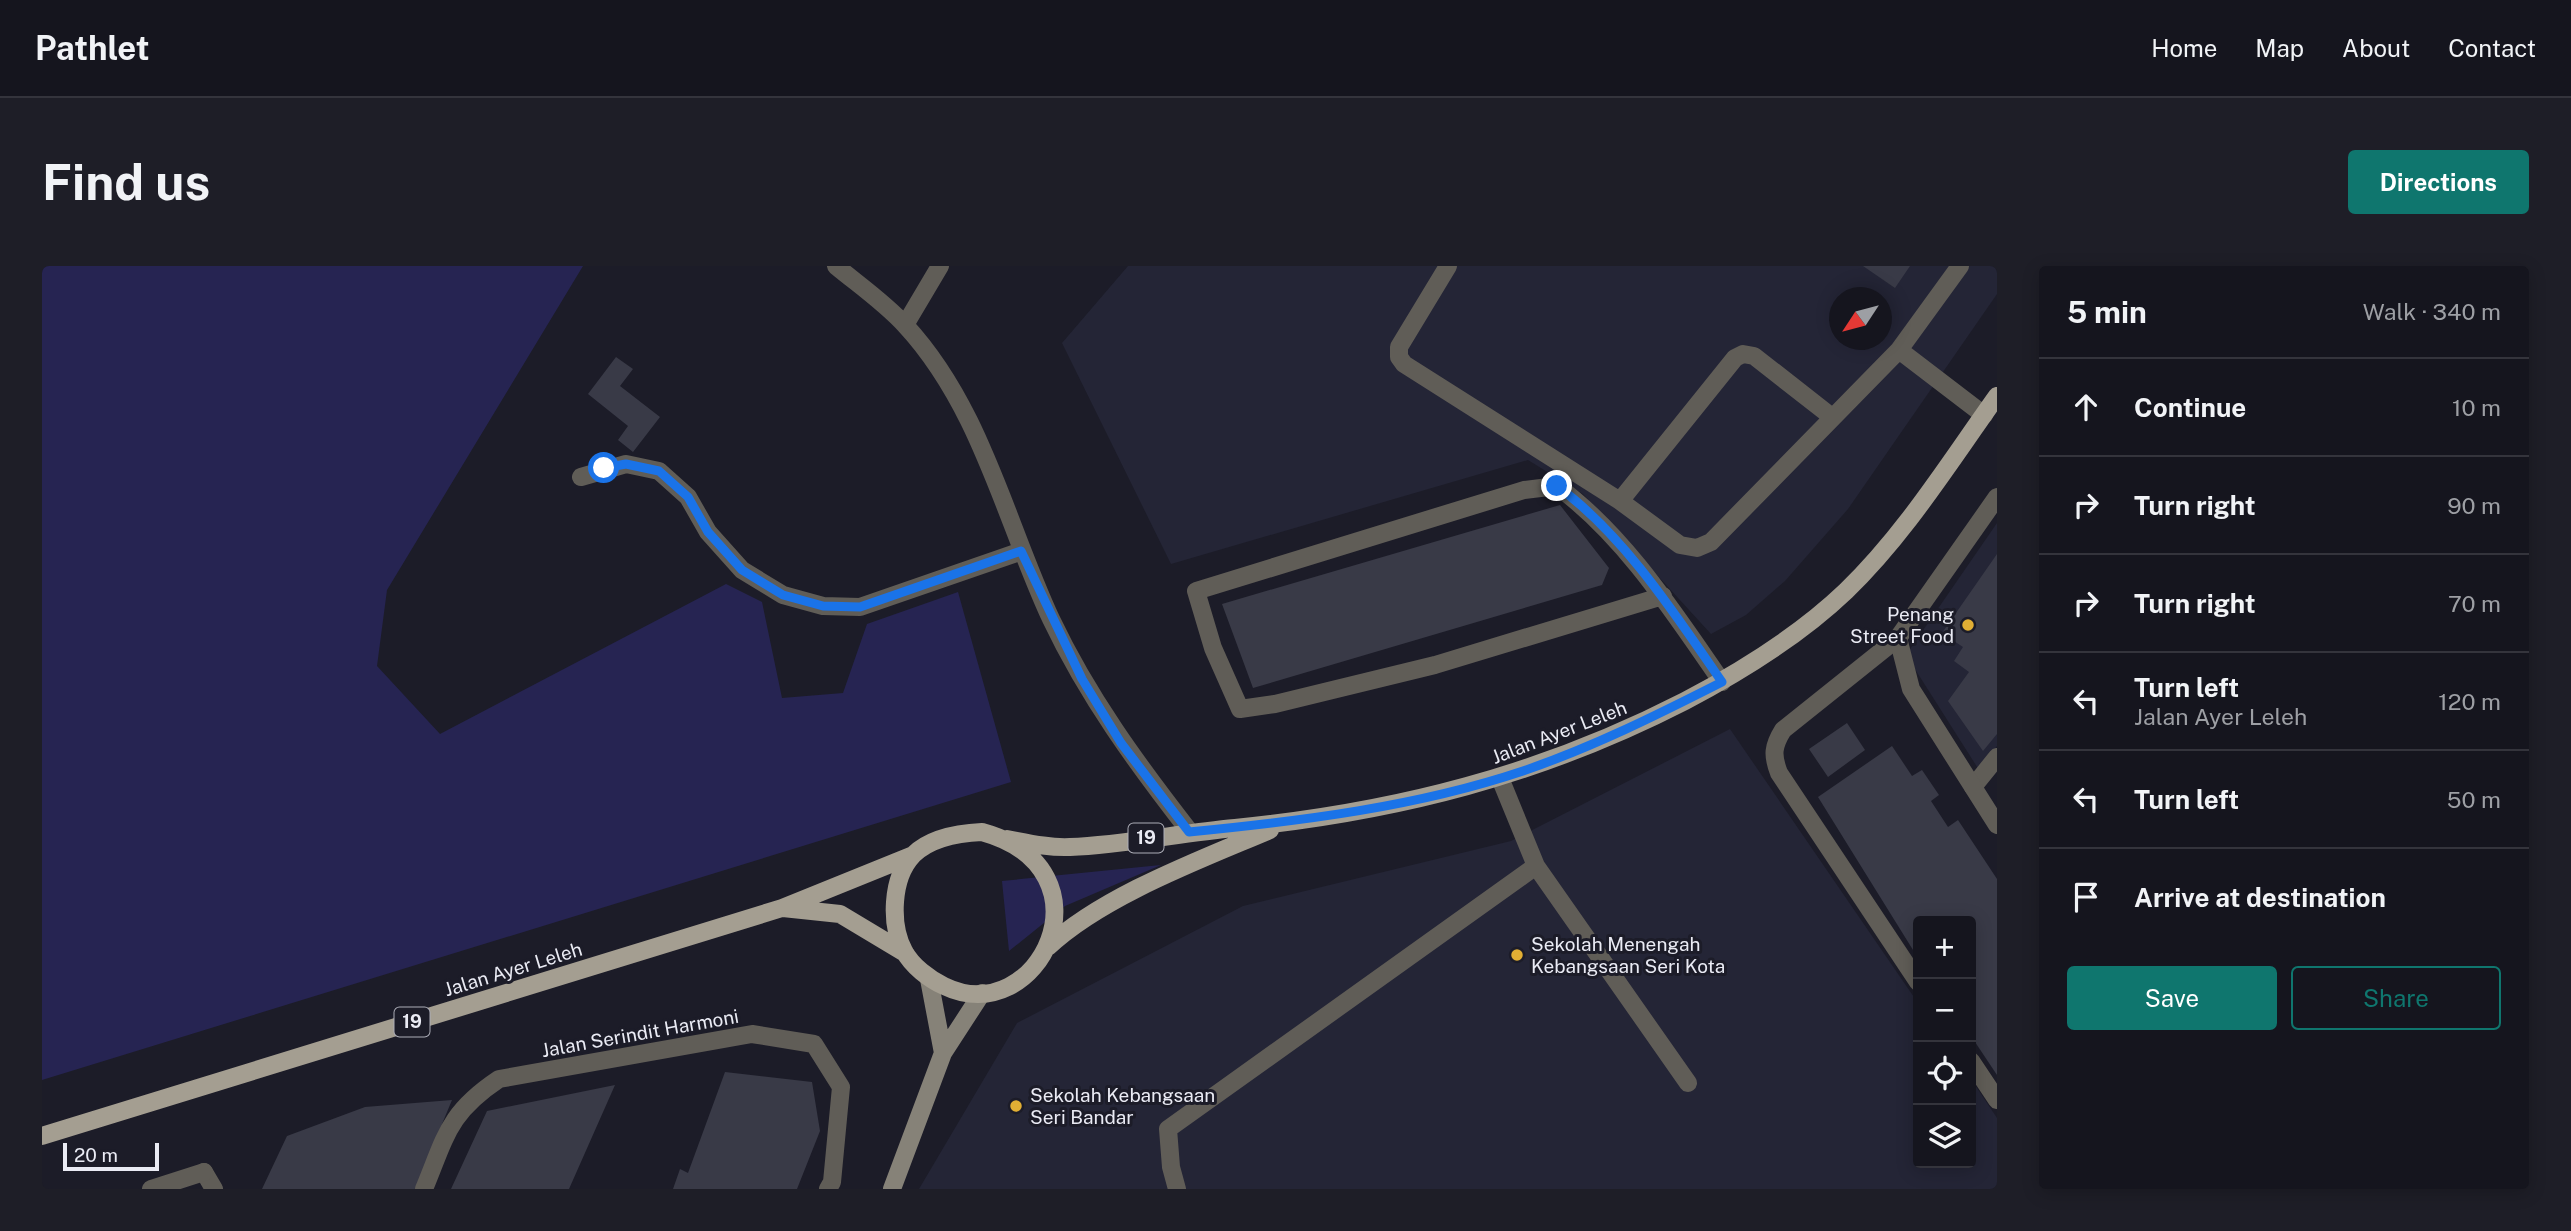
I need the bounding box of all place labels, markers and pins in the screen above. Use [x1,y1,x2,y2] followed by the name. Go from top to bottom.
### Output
[1850,603,1954,647] place label: Penang Street Food
[1960,617,1976,633] marker: Penang Street Food
[1531,933,1725,977] place label: Sekolah Menengah Kebangsaan Seri Kota
[1509,947,1525,963] marker: Sekolah Menengah Kebangsaan Seri Kota
[1030,1084,1215,1128] place label: Sekolah Kebangsaan Seri Bandar
[1008,1098,1024,1114] marker: Sekolah Kebangsaan Seri Bandar

